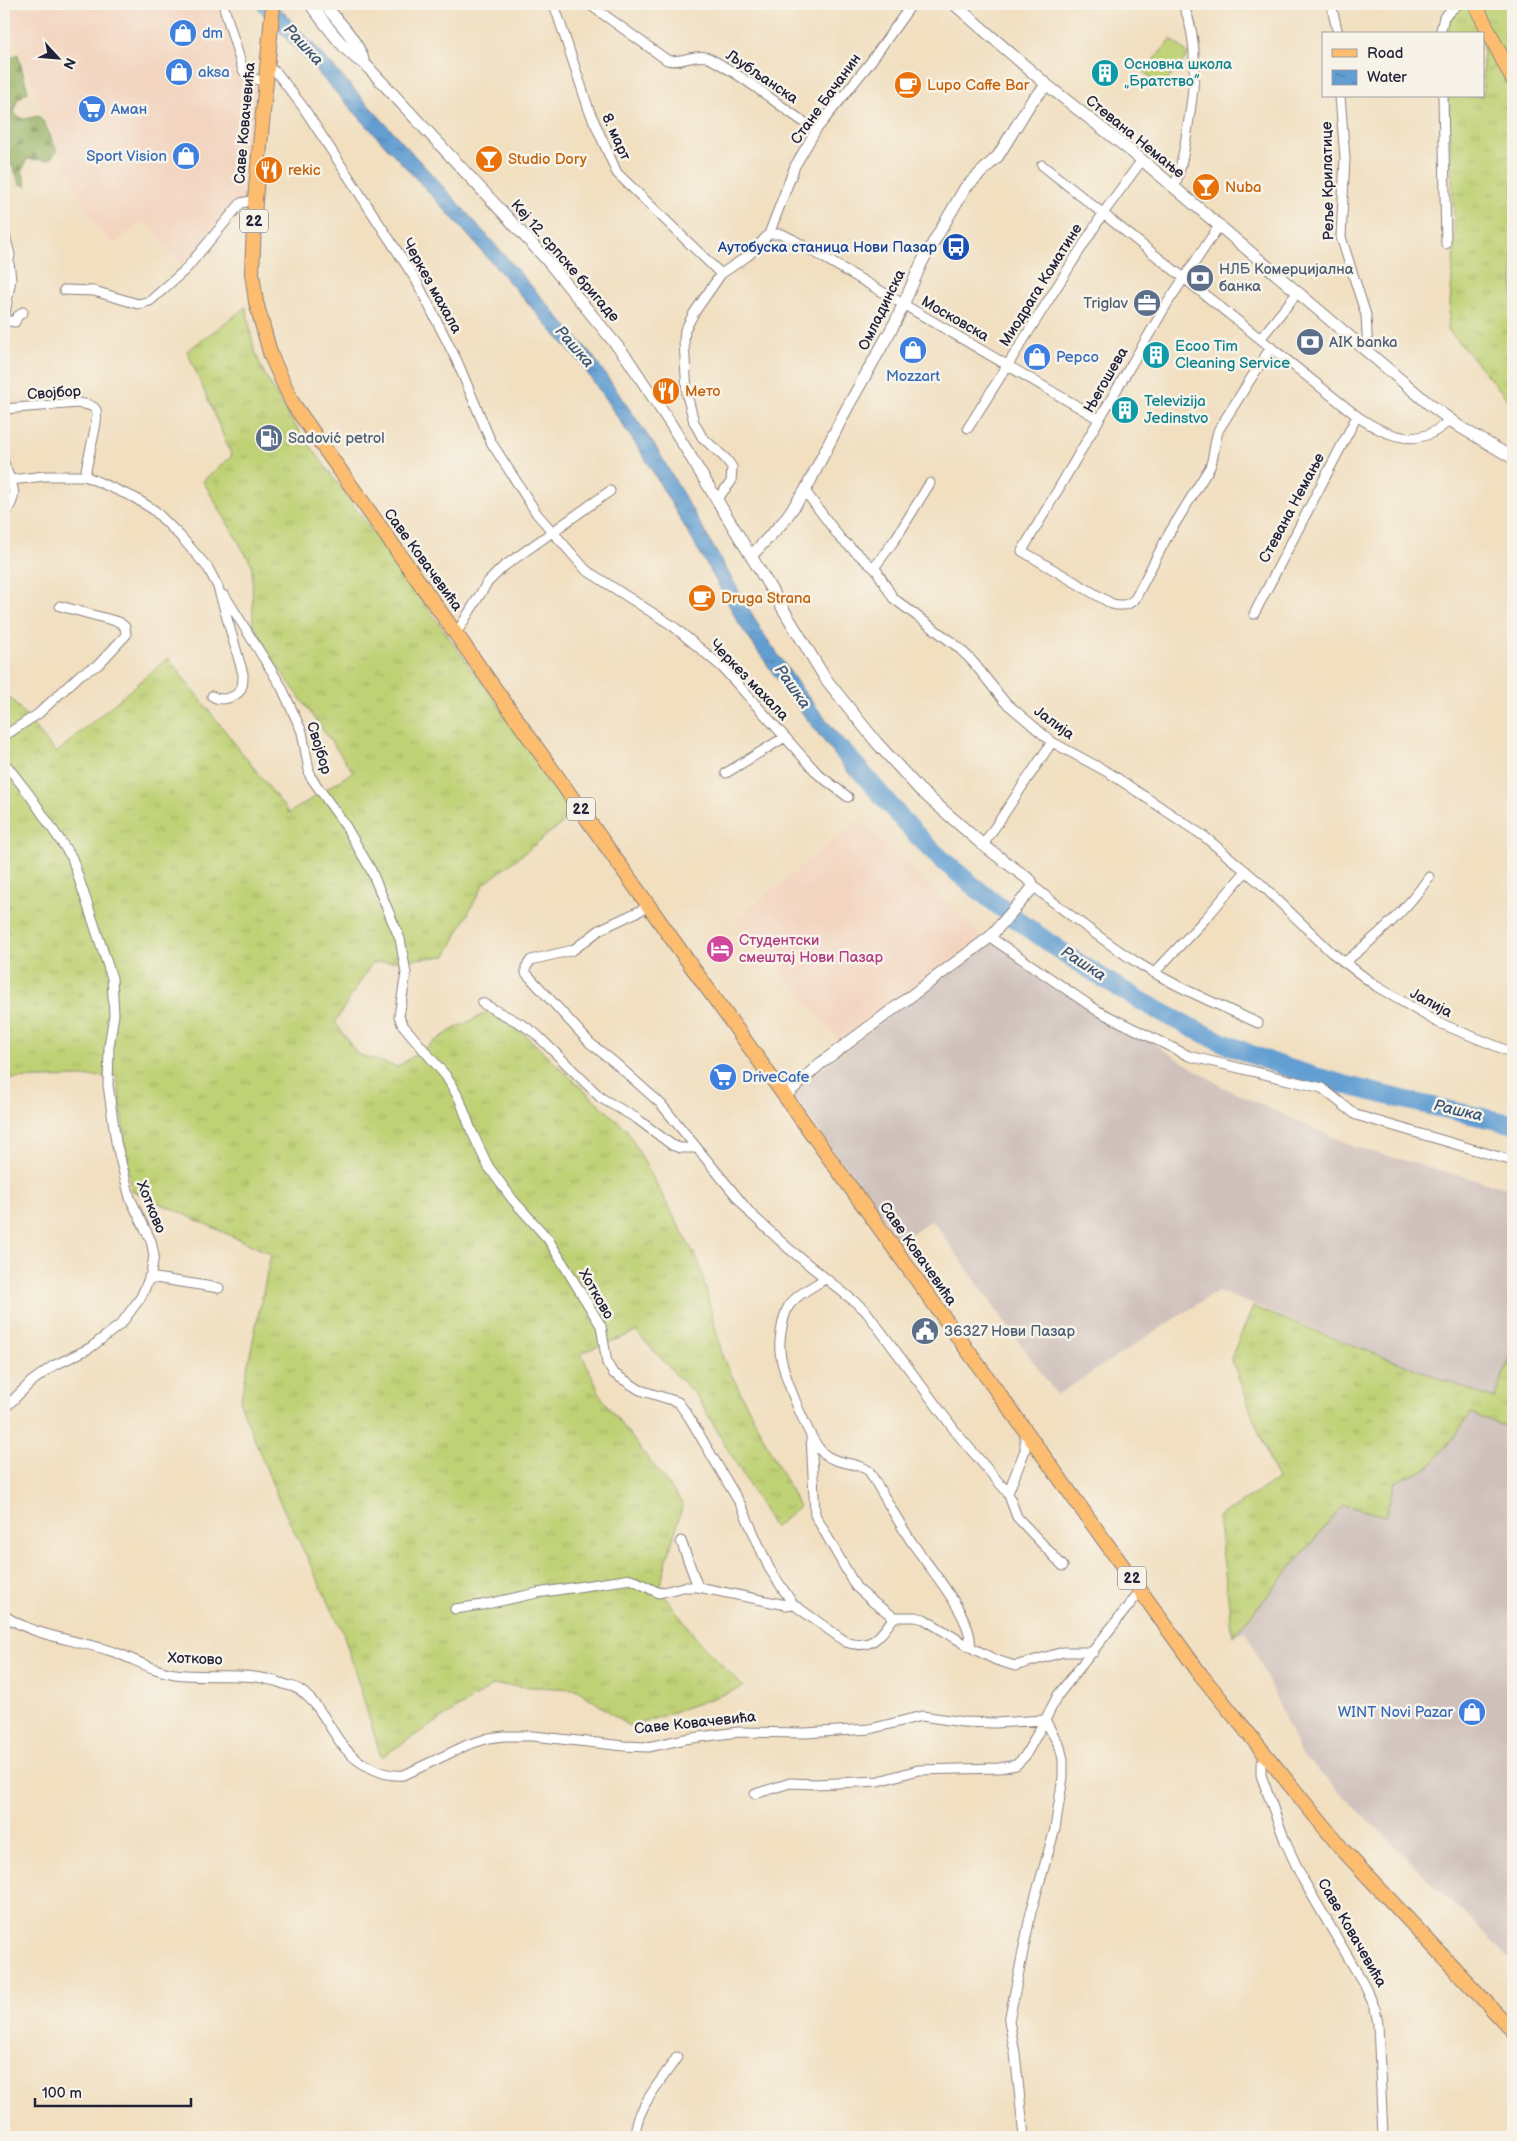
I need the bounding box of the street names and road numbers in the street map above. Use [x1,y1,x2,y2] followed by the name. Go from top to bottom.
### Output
[721,45,802,108] street label: Љубљанска
[787,50,865,148] street label: Стане Бачанин
[230,61,260,185] street label: Саве Ковачевића
[1082,91,1188,183] street label: Стевана Немање
[597,110,635,164] street label: 8. март
[1317,121,1339,241] street label: Реље Крилатице
[507,196,623,326] street label: Кеј 12. српске бригаде
[240,210,268,232] road number: 22
[995,220,1087,350] street label: Миодрага Коматине
[398,235,466,337] street label: Черкез махала
[854,266,910,354] street label: Омладинска
[918,292,992,346] street label: Московска
[1080,344,1132,416] street label: Његошева
[27,382,82,404] street label: Својбор
[1255,450,1329,566] street label: Стевана Немање
[379,505,467,615] street label: Саве Ковачевића
[705,635,793,725] street label: Черкез махала
[1030,702,1078,744] street label: Јалија
[302,719,336,777] street label: Својбор
[567,798,595,821] road number: 22
[1407,984,1456,1022] street label: Јалија
[132,1178,170,1236] street label: Хотково
[875,1199,961,1310] street label: Саве Ковачевића
[574,1266,618,1323] street label: Хотково
[1118,1566,1146,1590] road number: 22
[167,1649,223,1669] street label: Хотково
[633,1707,757,1739] street label: Саве Ковачевића
[1313,1875,1391,1991] street label: Саве Ковачевића

